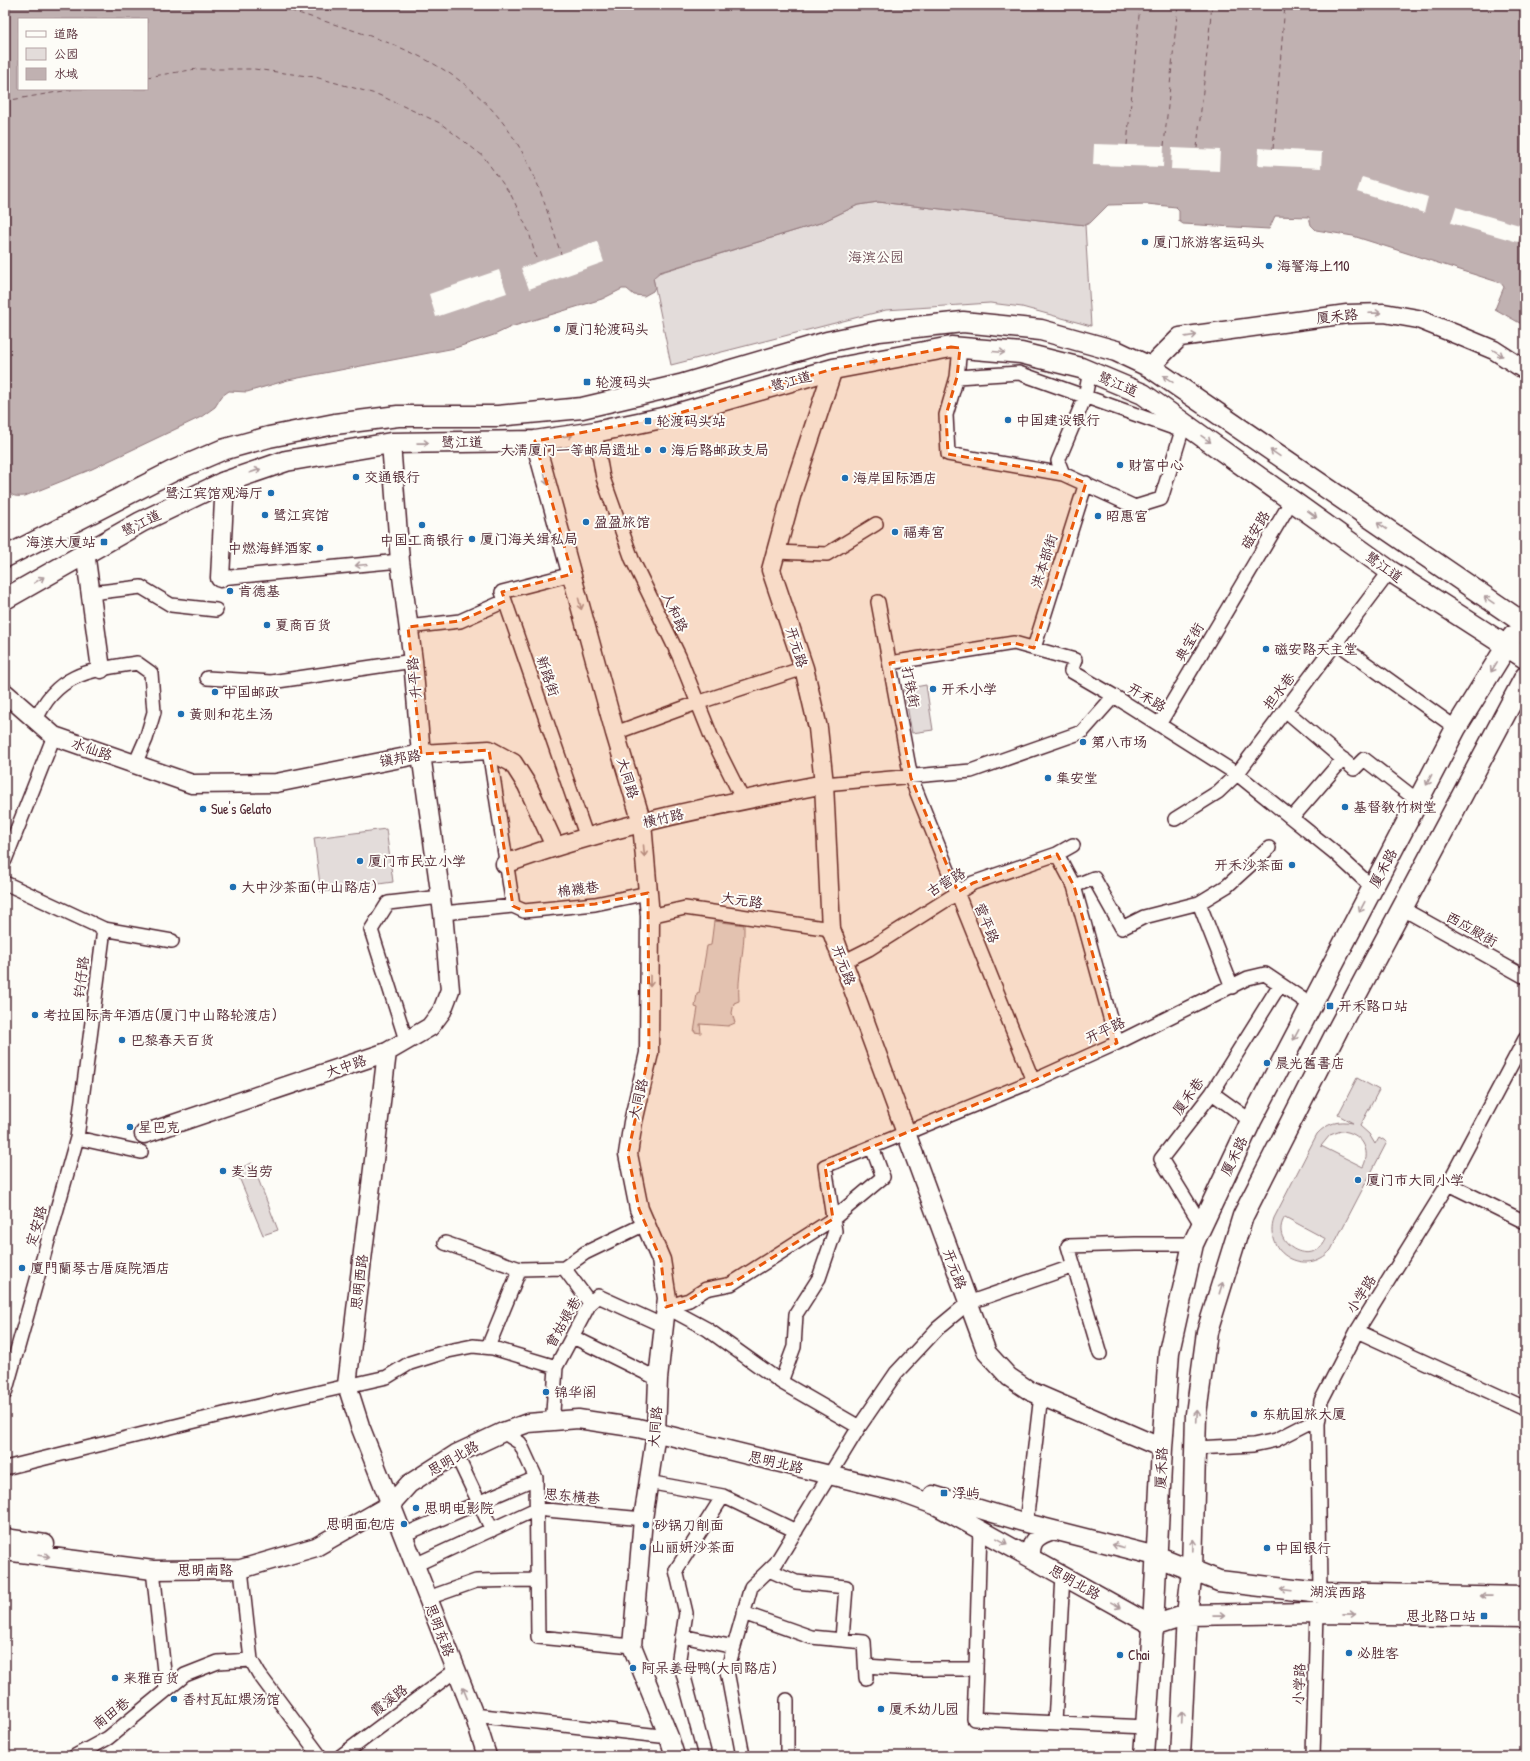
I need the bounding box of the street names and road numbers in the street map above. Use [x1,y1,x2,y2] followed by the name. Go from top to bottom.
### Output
[1315,304,1359,327] street label: 厦禾路
[768,366,814,395] street label: 鹭江道
[1095,367,1141,400] street label: 鹭江道
[441,432,483,451] street label: 鹭江道
[118,505,164,541] street label: 鹭江道
[1236,507,1274,553] street label: 磁安路
[1026,531,1061,590] street label: 洪本部街
[1362,547,1407,586] street label: 鹭江道
[658,589,693,635] street label: 人和路
[1170,619,1208,665] street label: 典宝街
[782,624,813,670] street label: 开元路
[533,653,564,699] street label: 新路街
[402,656,425,700] street label: 升平路
[898,664,925,709] street label: 打铁街
[1258,667,1299,713] street label: 担水巷
[1124,678,1170,716] street label: 开禾路
[69,733,115,764] street label: 水仙路
[378,745,422,770] street label: 镇邦路
[613,755,644,801] street label: 大同路
[640,804,685,831] street label: 横竹路
[1364,845,1401,891] street label: 厦禾路
[923,863,969,901] street label: 古营路
[556,876,601,900] street label: 棉襪巷
[720,887,764,912] street label: 大元路
[971,900,1004,946] street label: 营平路
[1443,907,1501,950] street label: 西应殿街
[828,942,861,988] street label: 开元路
[69,955,92,999] street label: 钓仔路
[1082,1012,1128,1047] street label: 开平路
[323,1050,369,1081] street label: 大中路
[1168,1072,1208,1118] street label: 厦禾巷
[624,1076,651,1121] street label: 大同路
[1216,1133,1251,1179] street label: 厦禾路
[21,1203,50,1249] street label: 定安路
[939,1246,972,1292] street label: 开元路
[346,1253,371,1311] street label: 思明西路
[1341,1271,1380,1317] street label: 小学路
[540,1292,585,1351] street label: 曾姑娘巷
[643,1405,666,1449] street label: 大同路
[424,1436,482,1479] street label: 思明北路
[747,1446,806,1477] street label: 思明北路
[1150,1447,1171,1489] street label: 厦禾路
[543,1484,602,1507] street label: 思东横巷
[177,1560,233,1579] street label: 思明南路
[1046,1560,1104,1603] street label: 思明北路
[1310,1581,1366,1602] street label: 湖滨西路
[422,1600,459,1659] street label: 思明东路
[1288,1663,1309,1705] street label: 小学路
[366,1679,411,1720] street label: 霞溪路
[88,1692,134,1733] street label: 南田巷

